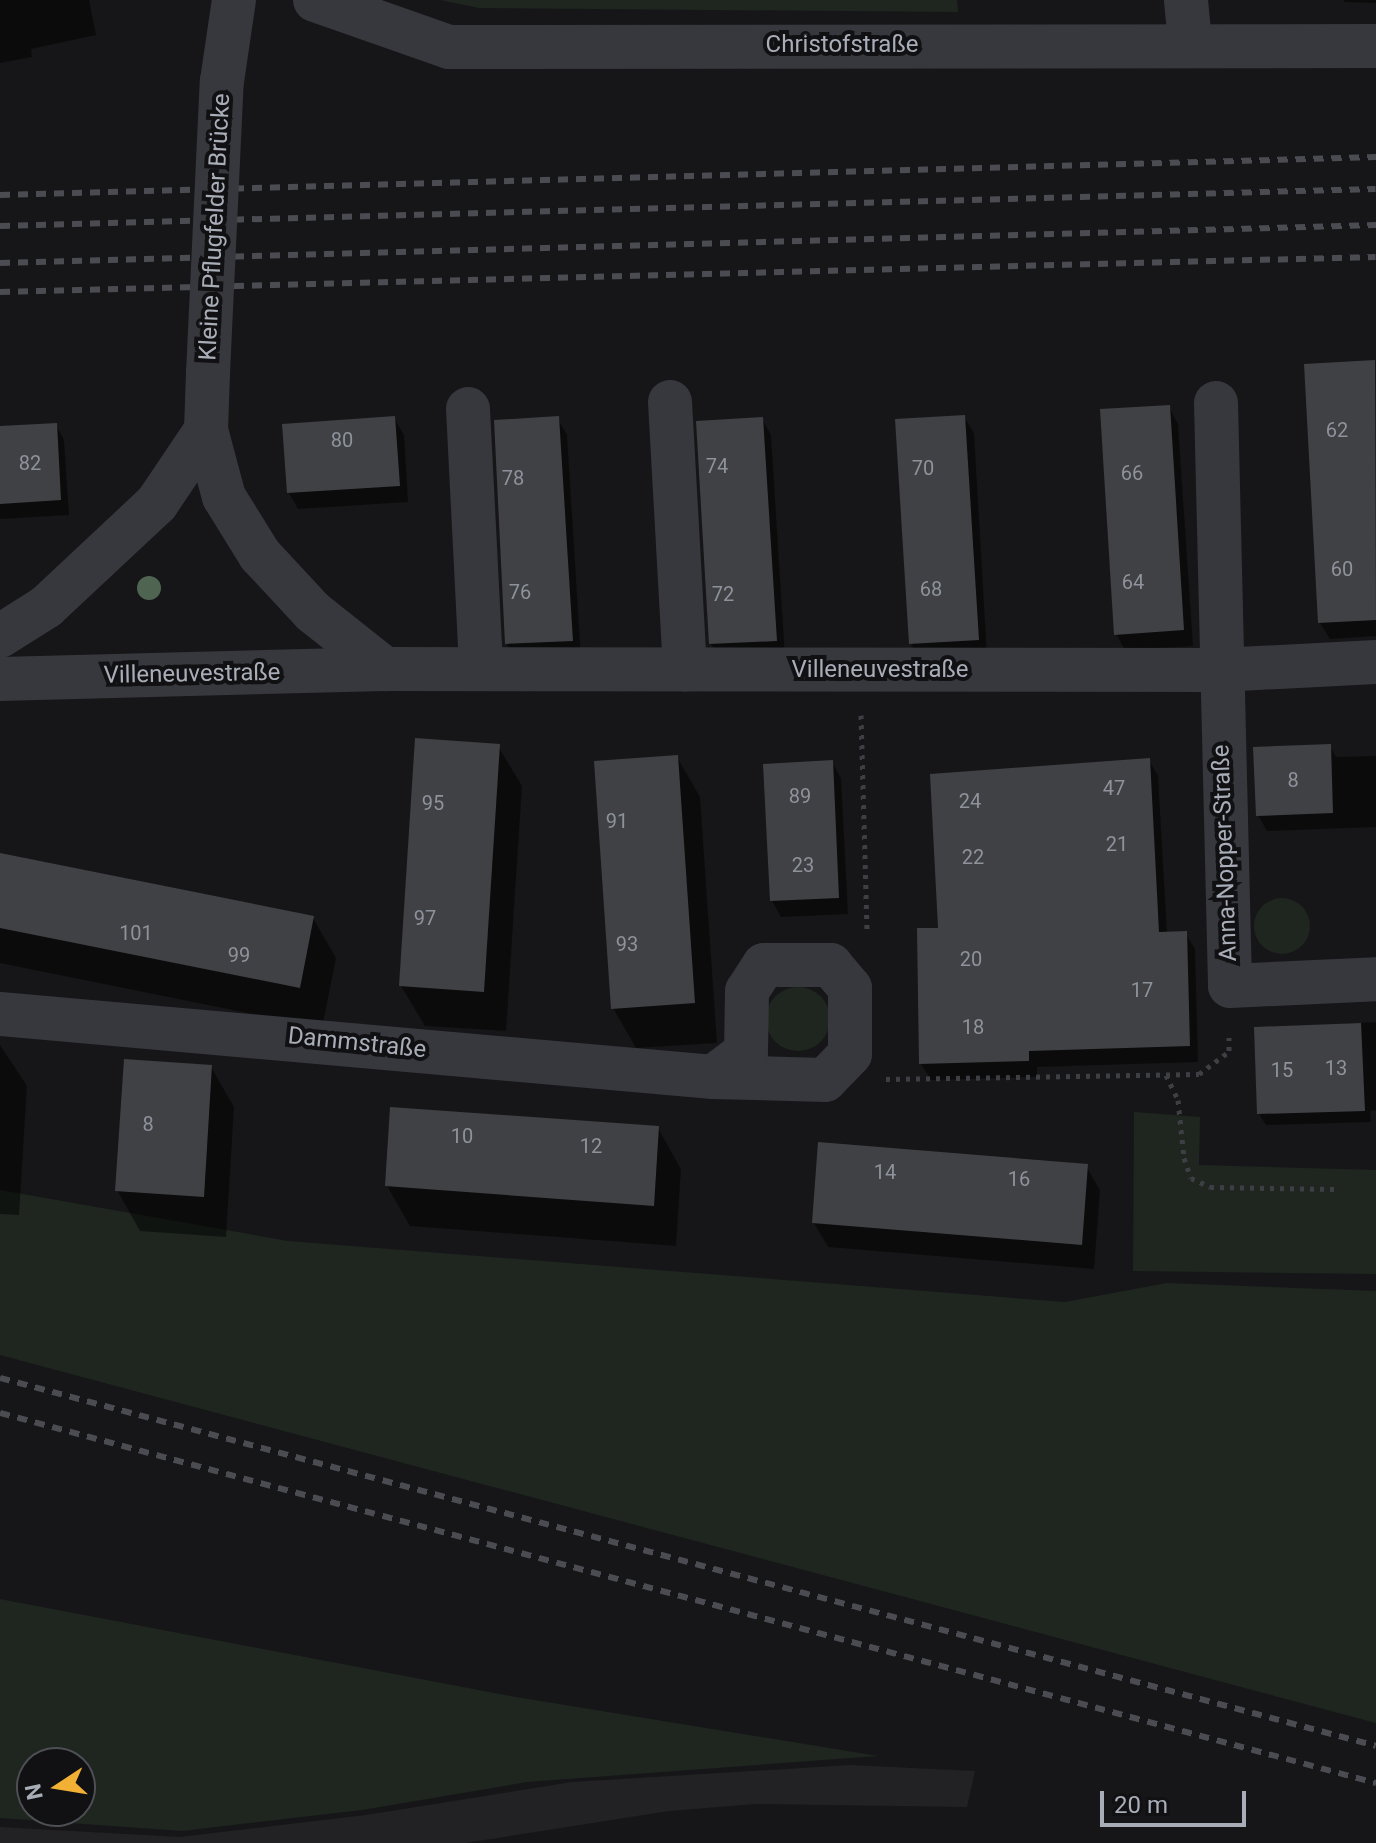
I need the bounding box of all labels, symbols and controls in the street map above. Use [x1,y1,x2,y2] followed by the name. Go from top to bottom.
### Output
[766,31,918,59] street label: Christofstraße
[194,93,236,361] street label: Kleine Pflugfelder Brücke
[1326,418,1348,442] house number: 62
[331,428,353,452] house number: 80
[19,451,41,475] house number: 82
[706,454,728,478] house number: 74
[912,456,934,480] house number: 70
[1121,461,1143,485] house number: 66
[502,466,524,490] house number: 78
[1331,557,1353,581] house number: 60
[1122,570,1144,594] house number: 64
[920,577,942,601] house number: 68
[509,580,531,604] house number: 76
[712,582,734,606] house number: 72
[792,656,968,684] street label: Villeneuvestraße
[103,658,281,690] street label: Villeneuvestraße
[1207,744,1243,962] street label: Anna-Nopper-Straße
[1287,768,1299,792] house number: 8
[1103,776,1125,800] house number: 47
[789,784,811,808] house number: 89
[959,789,981,813] house number: 24
[422,791,444,815] house number: 95
[606,809,628,833] house number: 91
[1106,832,1128,856] house number: 21
[962,845,984,869] house number: 22
[792,853,814,877] house number: 23
[414,906,436,930] house number: 97
[119,921,153,945] house number: 101
[616,932,638,956] house number: 93
[228,943,250,967] house number: 99
[960,947,982,971] house number: 20
[1131,978,1153,1002] house number: 17
[962,1015,984,1039] house number: 18
[286,1021,428,1065] street label: Dammstraße
[1325,1056,1347,1080] house number: 13
[1271,1058,1293,1082] house number: 15
[142,1112,154,1136] house number: 8
[451,1124,473,1148] house number: 10
[580,1134,602,1158] house number: 12
[874,1160,896,1184] house number: 14
[1008,1167,1030,1191] house number: 16
[16,1747,96,1827] north arrow
[1104,1775,1250,1825] scale bar
[20,1781,48,1802] text: N
[1114,1791,1168,1819] text: 20 m

